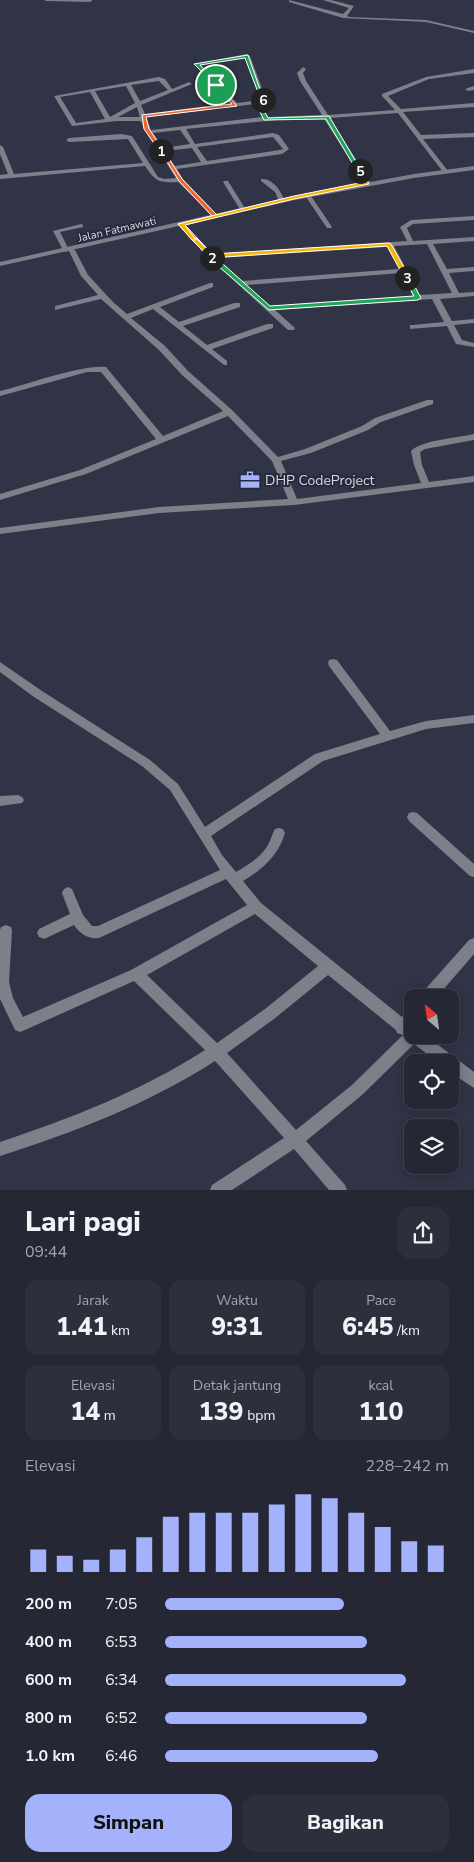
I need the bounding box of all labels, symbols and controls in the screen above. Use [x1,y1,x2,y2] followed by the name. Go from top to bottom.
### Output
[195,64,237,106] pin
[202,71,230,99] icon: arrive
[250,88,276,112] pin: 6
[259,91,268,110] text: 6
[148,138,174,164] pin: 1
[157,142,166,161] text: 1
[348,158,372,184] pin: 5
[356,162,365,181] text: 5
[76,213,158,246] street label: Jalan Fatmawati
[200,246,224,270] pin: 2
[208,249,217,268] text: 2
[394,266,420,290] pin: 3
[403,269,412,288] text: 3
[239,469,261,491] office icon: DHP CodeProject
[265,471,374,490] place label: DHP CodeProject
[404,989,459,1044] north arrow
[404,989,459,1174] map controls
[404,1054,459,1109] button: locate
[404,1119,459,1174] button: layers
[25,1203,141,1241] text: Lari pagi
[397,1207,449,1259] button: share
[25,1241,67,1263] text: 09:44
[77,1291,109,1310] text: Jarak
[216,1291,258,1310] text: Waktu
[366,1291,396,1310] text: Pace
[56,1310,107,1344] text: 1.41
[211,1310,263,1344] text: 9:31
[342,1310,394,1344] text: 6:45
[107,1321,130,1340] text: km
[394,1321,420,1340] text: /km
[71,1376,115,1395] text: Elevasi
[193,1376,281,1395] text: Detak jantung
[369,1376,393,1395] text: kcal
[70,1395,100,1429] text: 14
[199,1395,244,1429] text: 139
[358,1395,404,1429] text: 110
[100,1406,116,1425] text: m
[244,1406,275,1425] text: bpm
[25,1455,75,1477] text: Elevasi
[366,1455,449,1477] text: 228–242 m
[25,1593,72,1615] text: 200 m
[105,1593,137,1615] text: 7:05
[25,1631,72,1653] text: 400 m
[105,1631,137,1653] text: 6:53
[25,1669,72,1691] text: 600 m
[105,1669,137,1691] text: 6:34
[25,1707,72,1729] text: 800 m
[105,1707,137,1729] text: 6:52
[25,1745,75,1767] text: 1.0 km
[105,1745,137,1767] text: 6:46
[25,1794,232,1852] button: Simpan
[242,1794,449,1852] button: Bagikan

